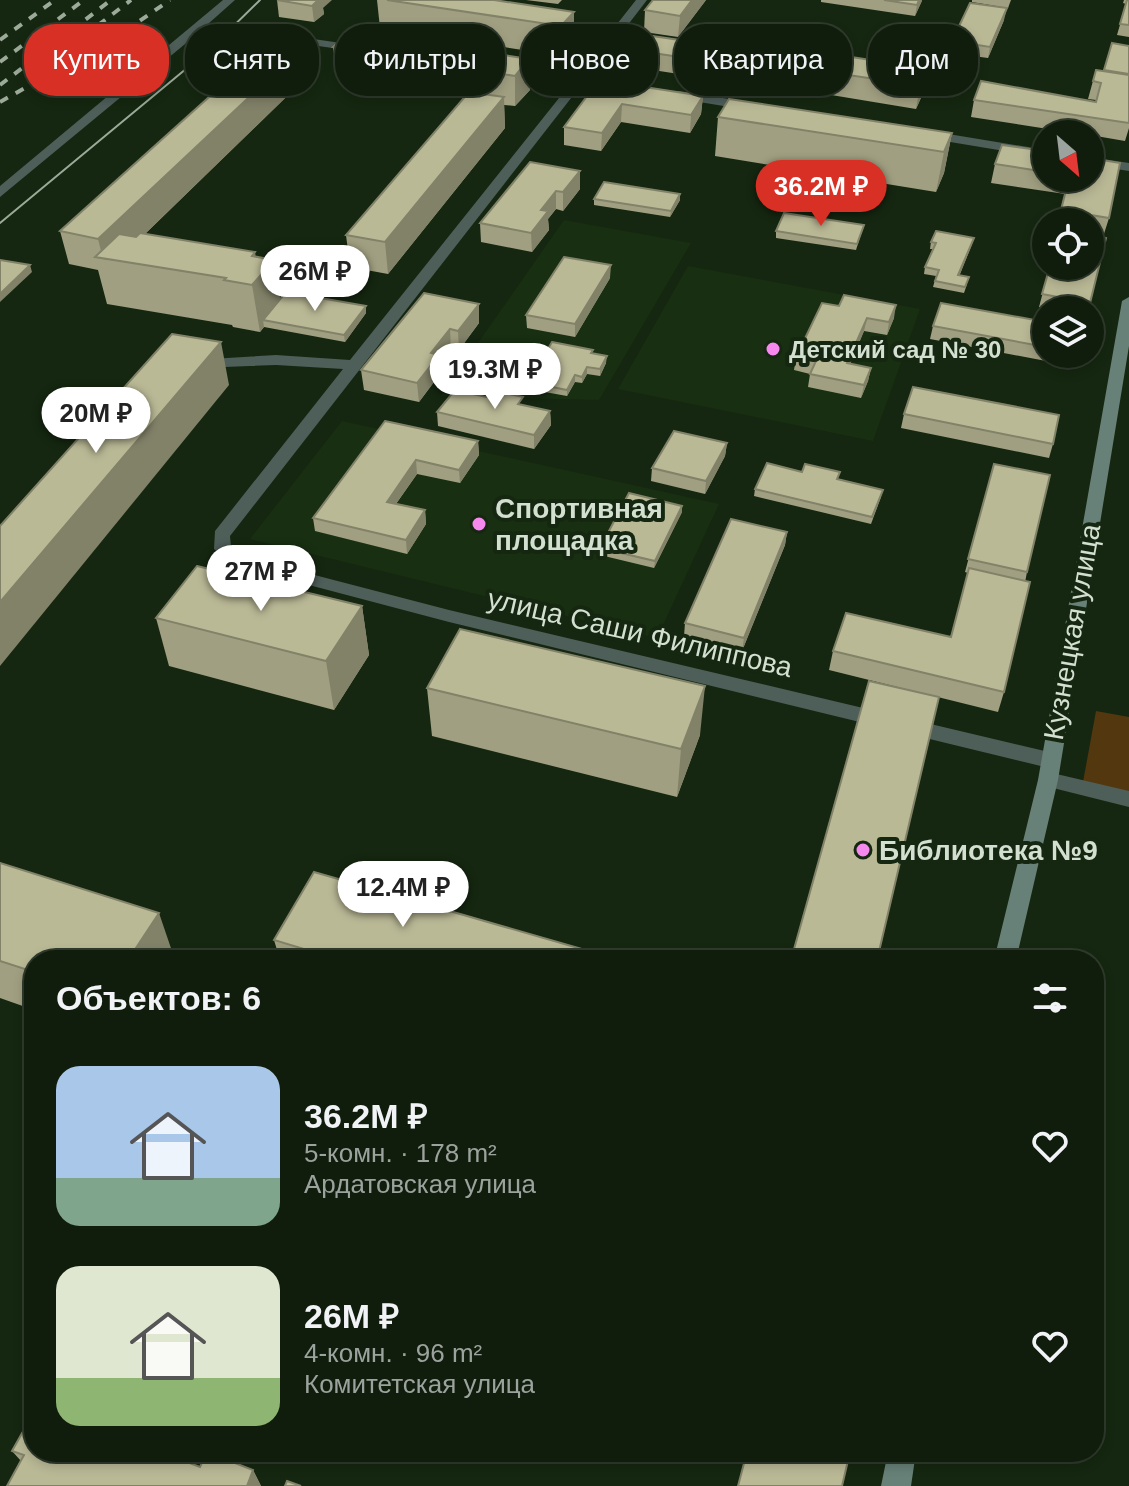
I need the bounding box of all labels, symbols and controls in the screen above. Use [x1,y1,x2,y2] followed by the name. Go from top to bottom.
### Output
[24,24,169,96] chip: Купить
[185,24,319,96] chip: Снять
[335,24,505,96] chip: Фильтры
[521,24,658,96] chip: Новое
[674,24,852,96] chip: Квартира
[868,24,978,96] chip: Дом
[1032,120,1104,192] north arrow
[1032,120,1104,368] map controls
[747,160,895,228] pin: 36.2M ₽
[774,171,868,201] text: 36.2M ₽
[1032,208,1104,280] button: locate
[259,245,371,313] pin: 26M ₽
[279,256,351,286] text: 26M ₽
[1032,296,1104,368] button: layers
[789,336,1001,363] place label: Детский сад № 30
[764,340,782,358] marker: Детский сад № 30
[421,343,569,411] pin: 19.3M ₽
[448,354,542,384] text: 19.3M ₽
[40,387,152,455] pin: 20M ₽
[60,398,132,428] text: 20M ₽
[495,493,663,556] place label: Спортивная площадка
[470,515,488,533] marker: Спортивная площадка
[1038,521,1106,742] street label: Кузнецкая улица
[205,545,317,613] pin: 27M ₽
[225,556,297,586] text: 27M ₽
[485,583,796,683] street label: улица Саши Филиппова
[879,835,1098,866] place label: Библиотека №9
[854,841,872,859] marker: Библиотека №9
[329,861,477,929] pin: 12.4M ₽
[356,872,450,902] text: 12.4M ₽
[1028,976,1072,1020] icon: filters
[56,979,261,1017] text: Объектов: 6
[304,1097,428,1135] text: 36.2M ₽
[120,1098,216,1194] icon: home
[1028,1124,1072,1168] icon: heart
[304,1138,497,1168] text: 5-комн. · 178 m²
[304,1169,536,1199] text: Ардатовская улица
[304,1297,399,1335] text: 26M ₽
[120,1298,216,1394] icon: home
[1028,1324,1072,1368] icon: heart
[304,1338,482,1368] text: 4-комн. · 96 m²
[304,1369,535,1399] text: Комитетская улица

